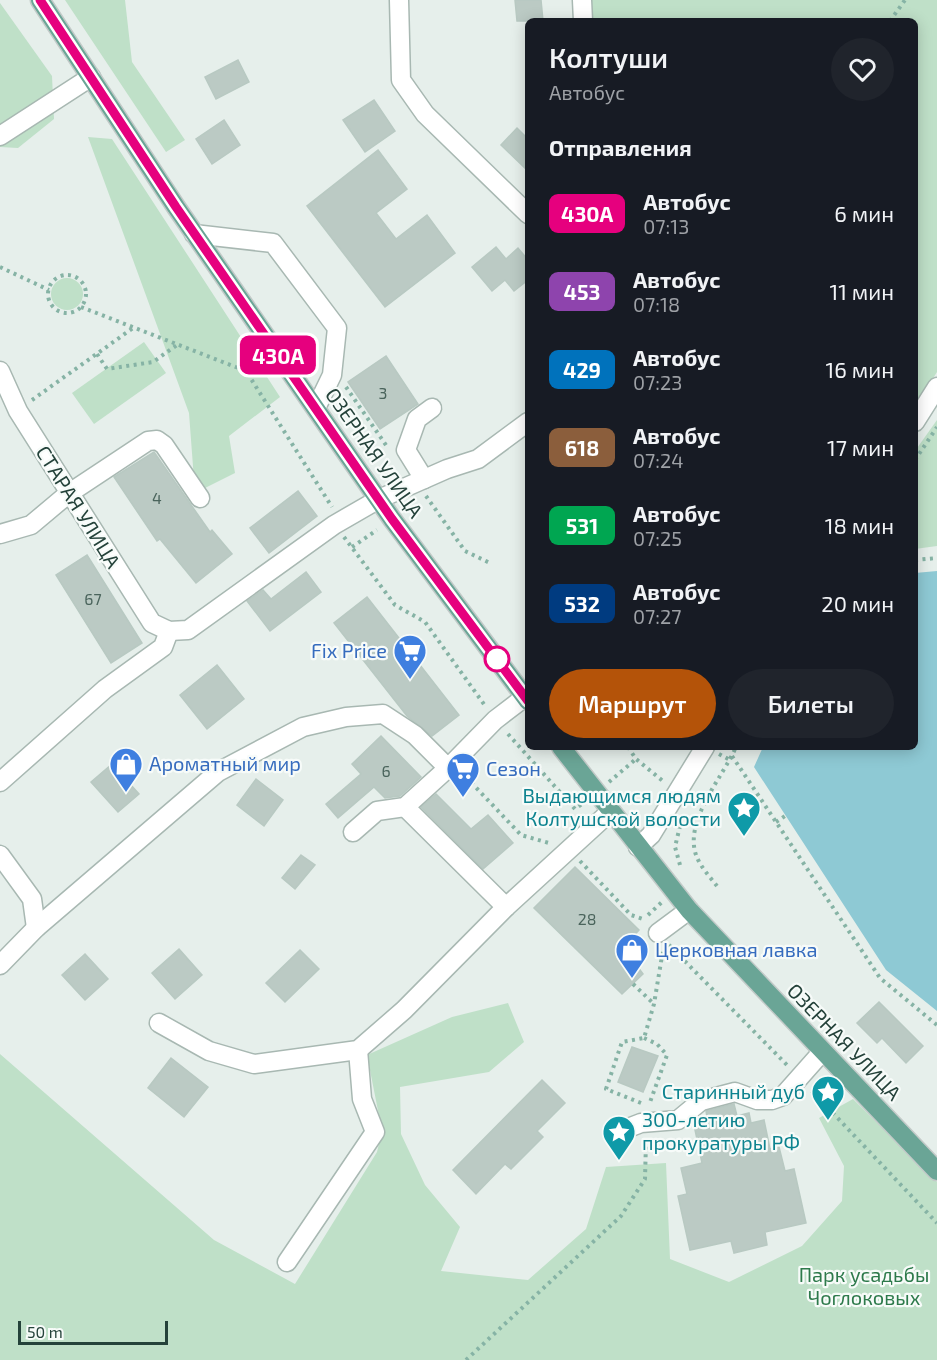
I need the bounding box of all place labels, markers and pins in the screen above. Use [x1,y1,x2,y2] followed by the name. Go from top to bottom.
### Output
[392,633,428,680] supermarket icon: Fix Price
[311,638,387,662] place label: Fix Price
[484,646,510,672] unlabelled marker
[108,746,144,793] shop icon: Ароматный мир
[149,751,301,775] place label: Ароматный мир
[445,751,481,798] supermarket icon: Сезон
[486,756,541,780] place label: Сезон
[522,783,721,831] place label: Выдающимся людям Колтушской волости
[726,790,762,837] place icon: Выдающимся людям Колтушской волости
[614,932,650,979] shop icon: Церковная лавка
[655,937,818,961] place label: Церковная лавка
[810,1074,846,1121] place icon: Старинный дуб
[662,1079,805,1104] place label: Старинный дуб
[642,1107,800,1155] place label: 300-летию прокуратуры РФ
[601,1114,637,1161] place icon: 300-летию прокуратуры РФ

